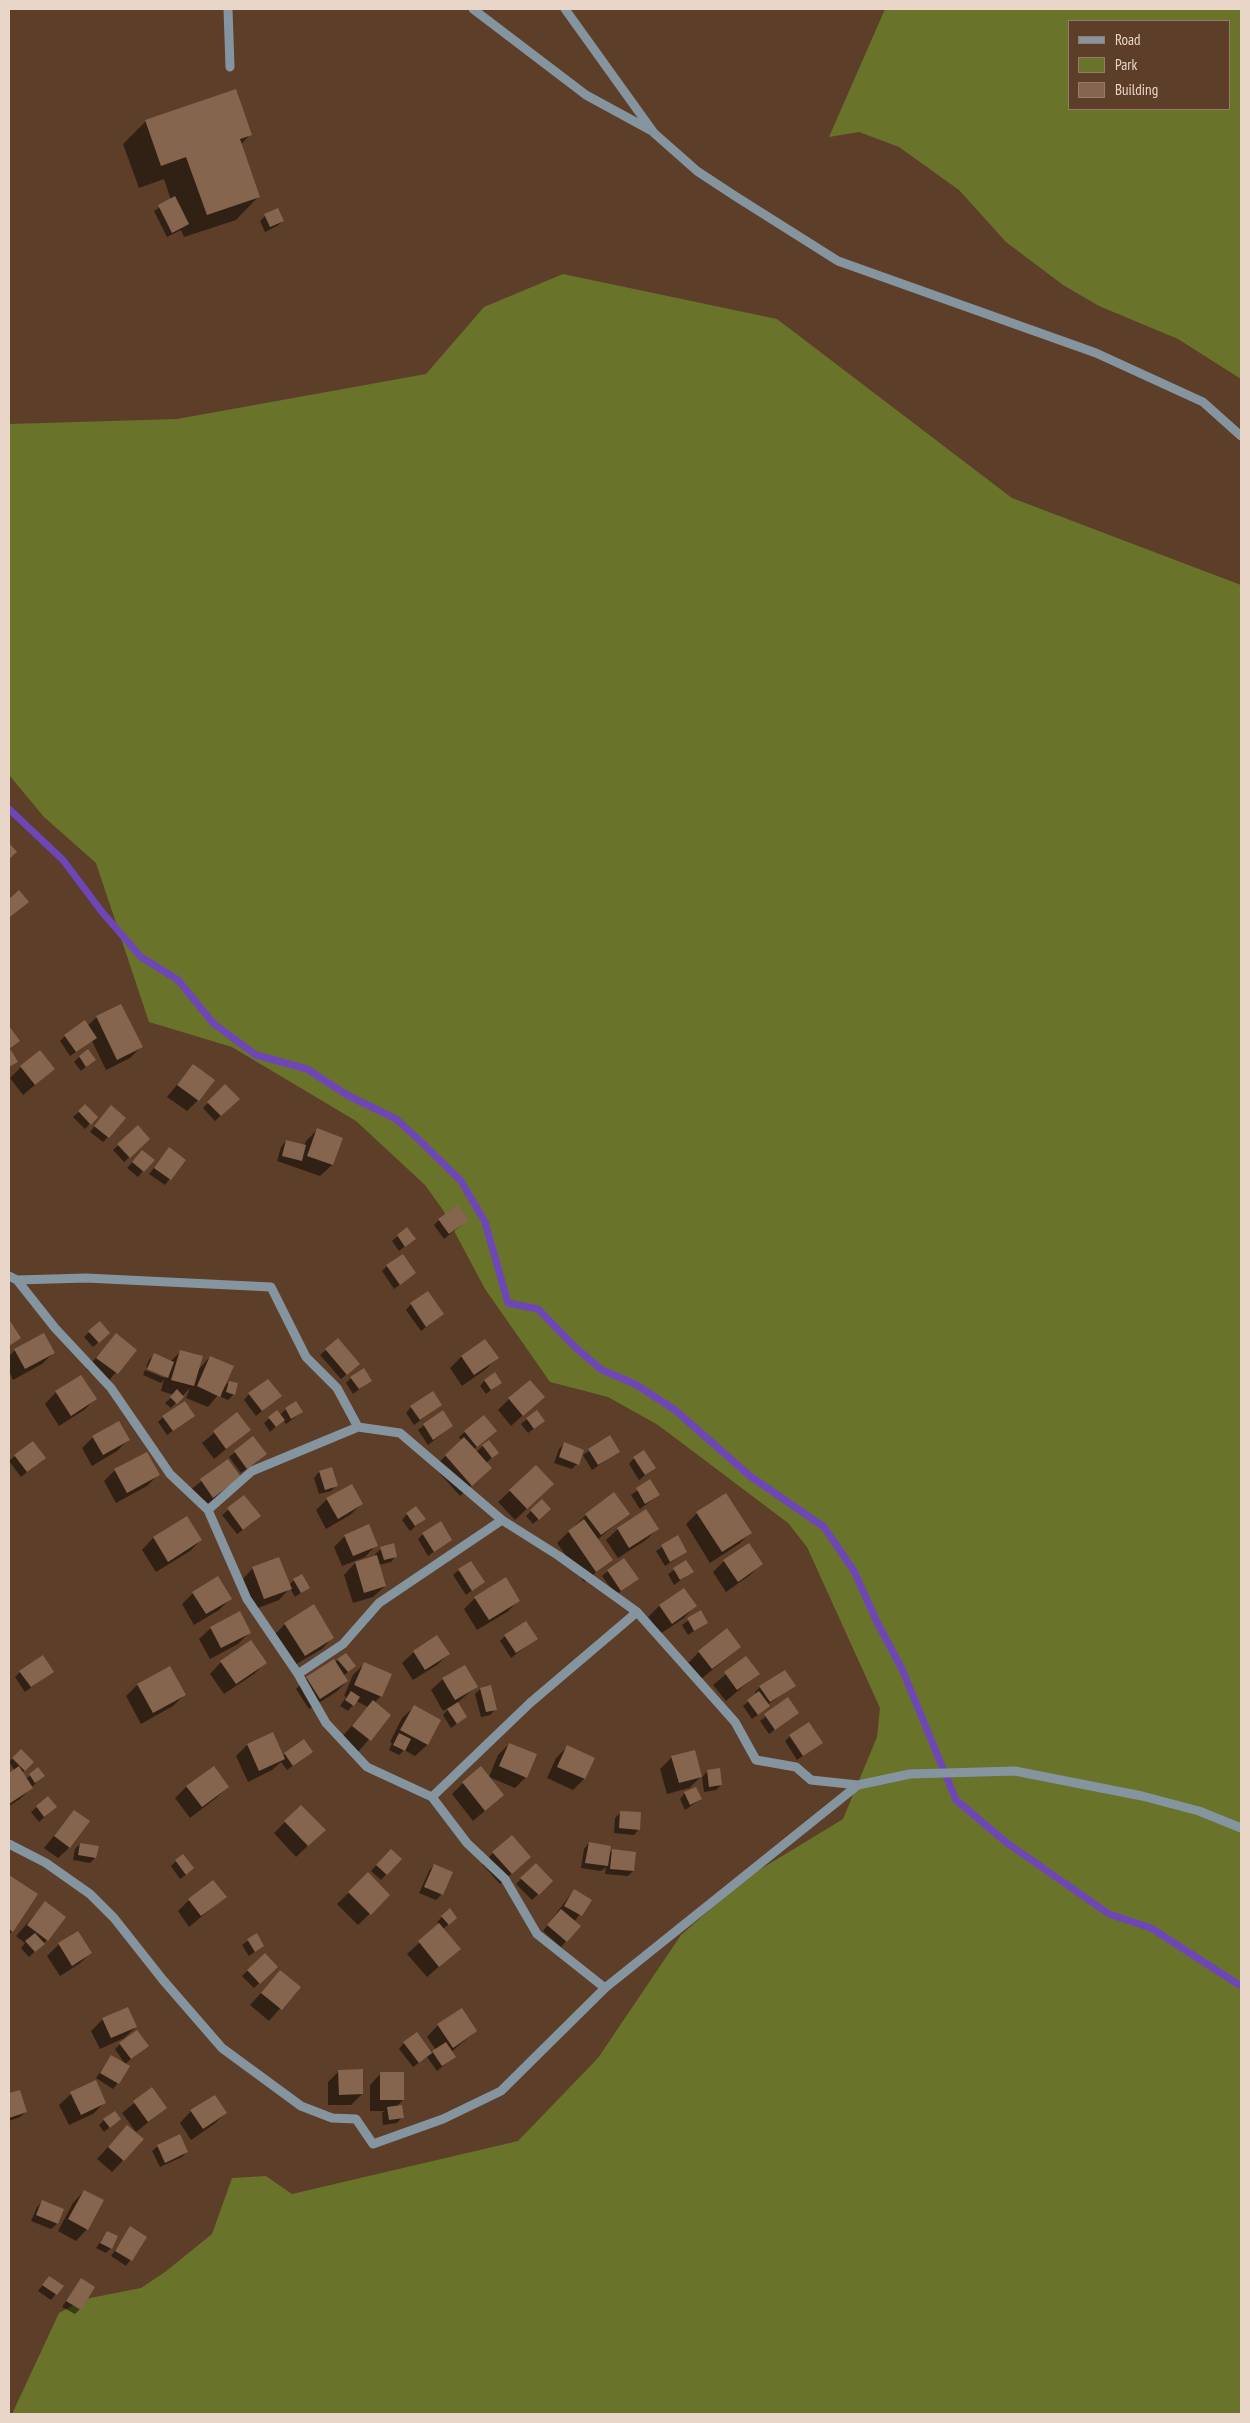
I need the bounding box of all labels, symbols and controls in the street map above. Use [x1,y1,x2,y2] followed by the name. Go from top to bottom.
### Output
[1068,20,1230,110] legend
[1115,30,1141,49] text: Road
[1115,55,1137,74] text: Park
[1115,80,1158,99] text: Building

